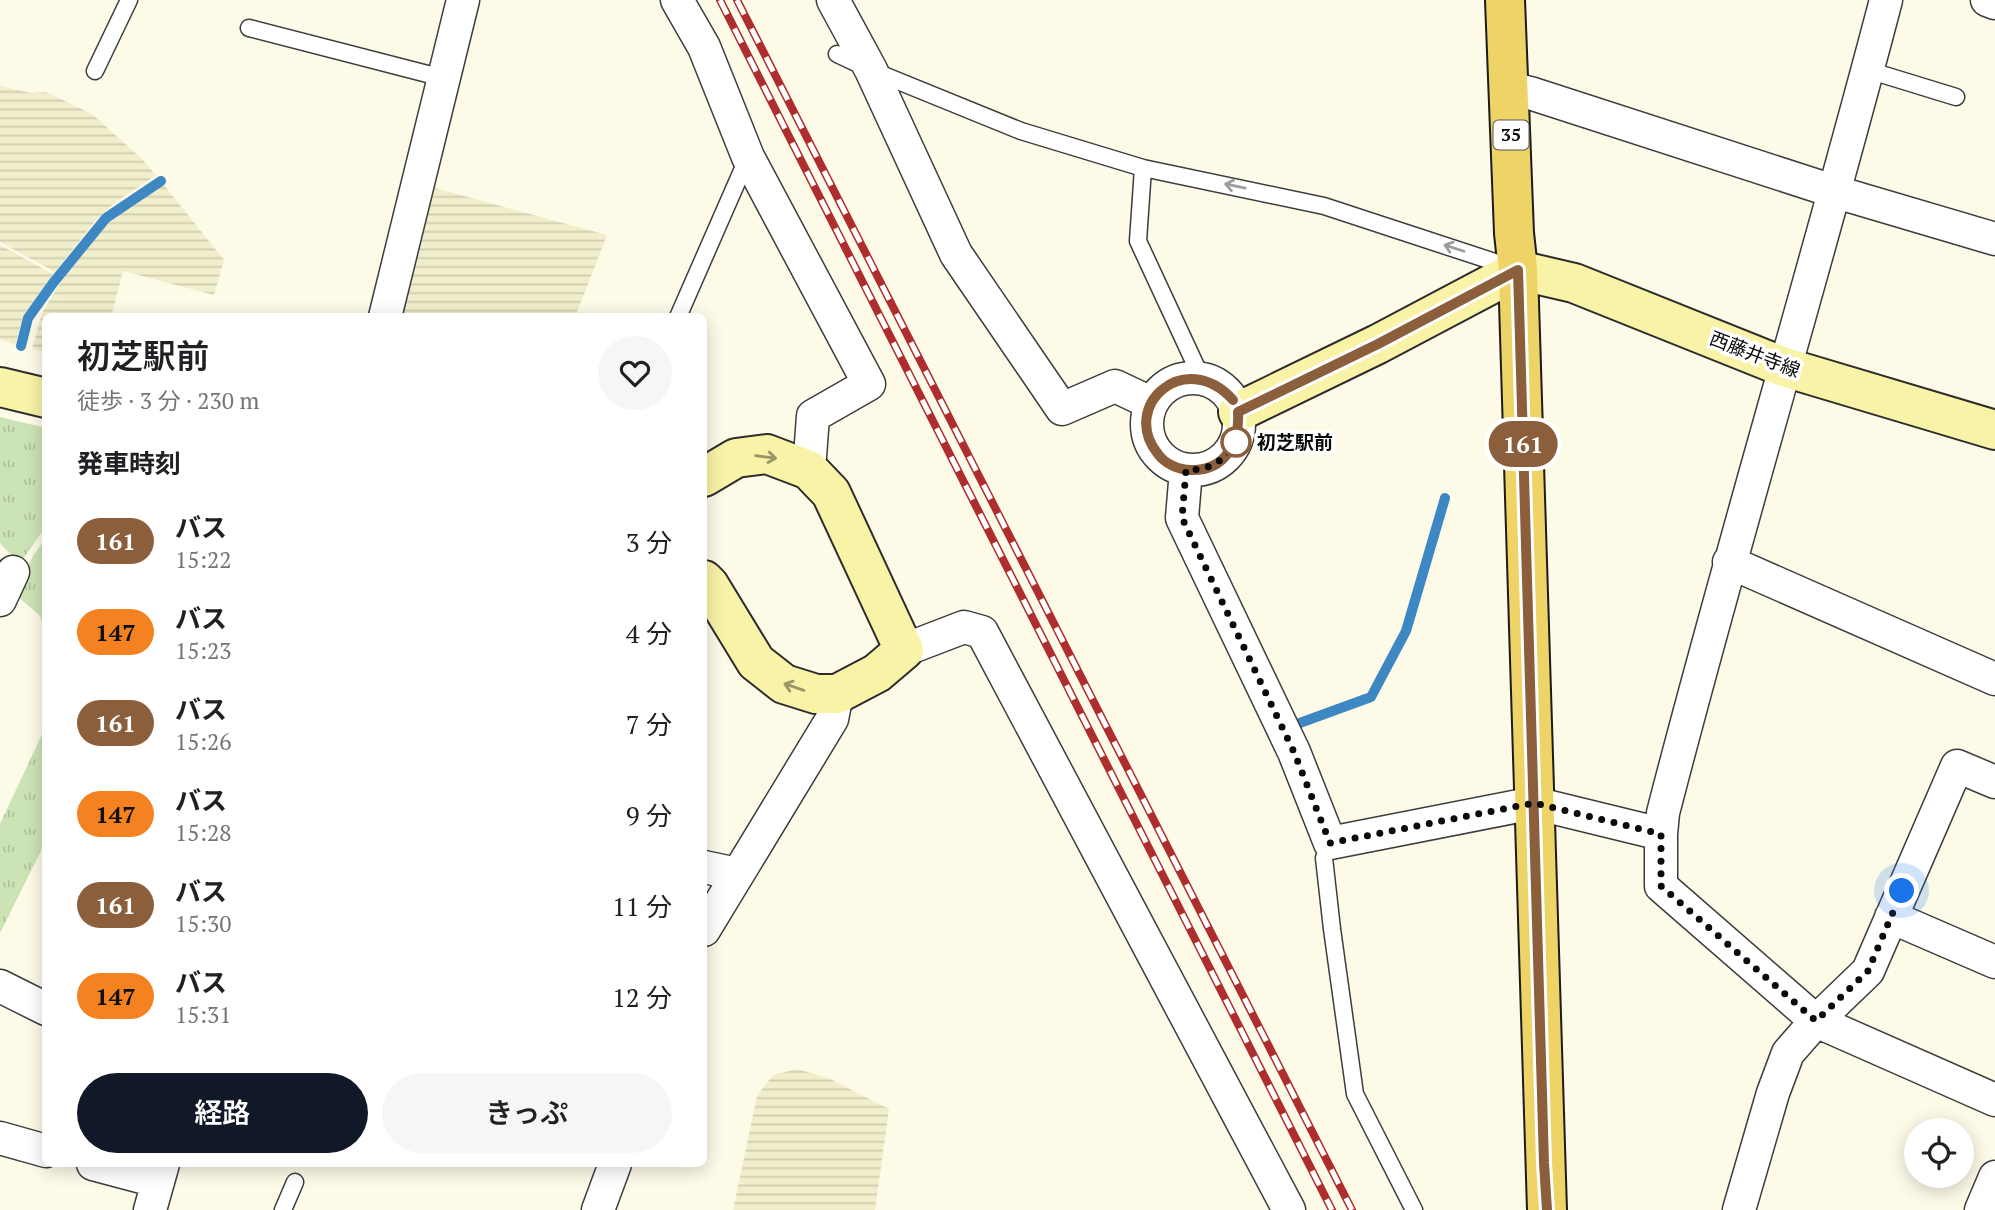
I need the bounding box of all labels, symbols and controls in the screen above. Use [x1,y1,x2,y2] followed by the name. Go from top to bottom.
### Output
[1494,120,1528,150] road number: 35
[1224,179,1247,193] one-way arrow
[1443,240,1465,253] one-way arrow
[1706,325,1804,382] street label: 西藤井寺線
[77,334,209,377] text: 初芝駅前
[598,336,672,410] button: heart
[77,385,259,416] text: 徒歩 · 3 分 · 230 m
[1483,421,1563,467] line badge: 161
[1221,427,1251,457] marker: 初芝駅前
[1503,428,1543,460] text: 161
[1257,429,1333,454] place label: 初芝駅前
[77,446,181,480] text: 発車時刻
[754,451,777,464] one-way arrow
[175,510,227,544] text: バス
[95,525,136,557] text: 161
[626,525,672,559] text: 3 分
[175,544,232,575] text: 15:22
[175,601,227,635] text: バス
[95,616,136,648] text: 147
[626,616,672,650] text: 4 分
[175,635,232,666] text: 15:23
[784,680,806,692] one-way arrow
[175,692,227,726] text: バス
[95,707,136,739] text: 161
[626,707,672,741] text: 7 分
[175,726,232,757] text: 15:26
[175,783,227,817] text: バス
[95,798,136,830] text: 147
[626,798,672,832] text: 9 分
[175,817,232,848] text: 15:28
[1884,873,1919,908] your location
[175,874,227,908] text: バス
[95,889,136,921] text: 161
[612,889,672,923] text: 11 分
[175,908,232,939] text: 15:30
[175,965,227,999] text: バス
[95,980,136,1012] text: 147
[612,980,672,1014] text: 12 分
[175,999,232,1030] text: 15:31
[77,1073,368,1153] button: 経路
[382,1073,672,1153] button: きっぷ
[1904,1118,1974,1188] map controls
[1904,1118,1974,1188] button: locate

